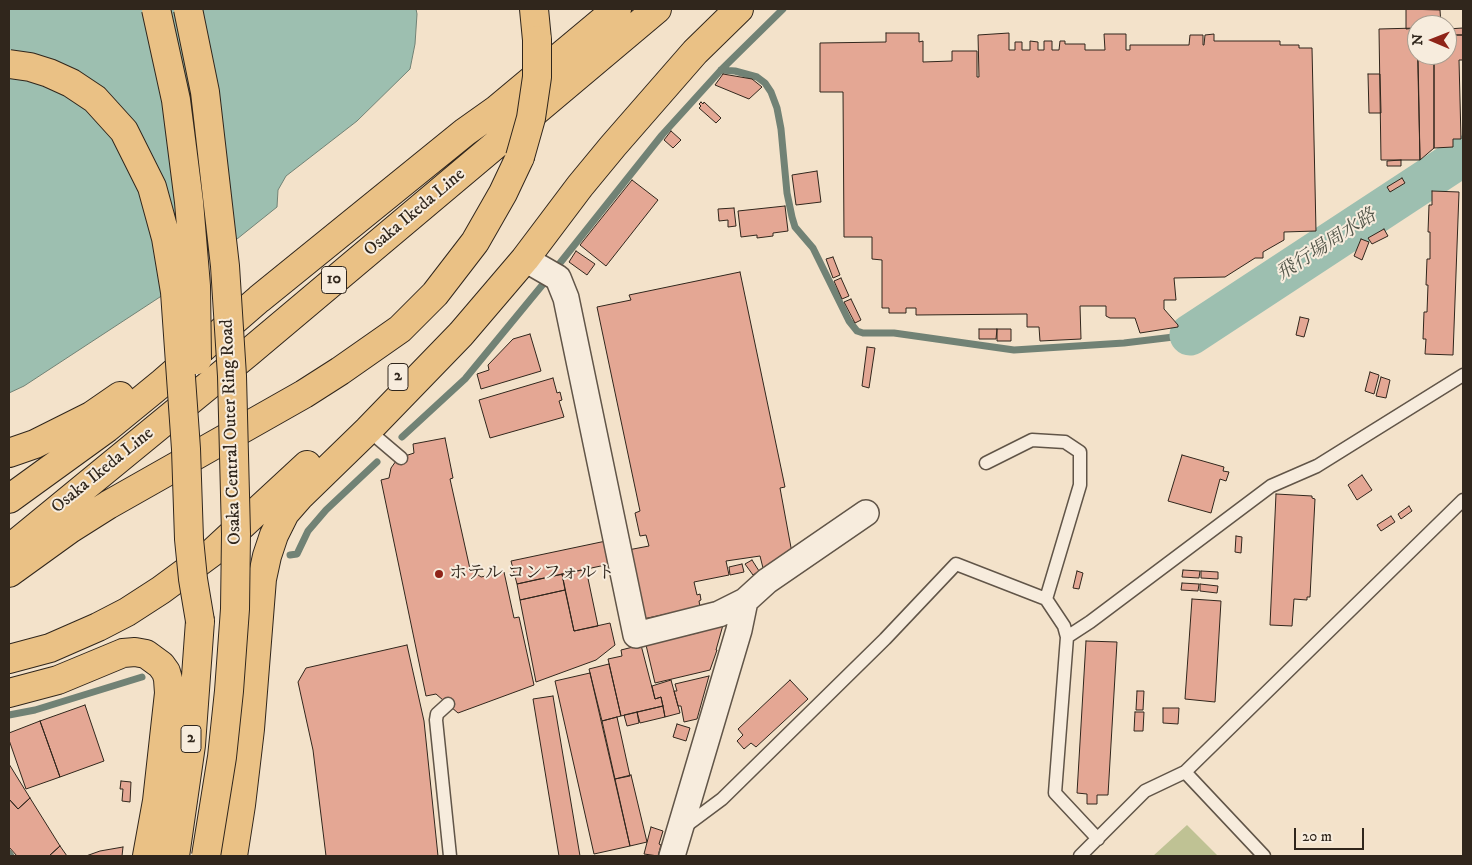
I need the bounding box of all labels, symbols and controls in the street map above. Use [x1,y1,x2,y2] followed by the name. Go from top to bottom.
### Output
[1407,15,1457,65] north arrow
[1409,34,1427,46] text: N
[360,164,470,262] street label: Osaka Ikeda Line
[1273,205,1381,287] water label: 飛行場周水路
[322,266,346,294] road number: 10
[217,319,247,545] street label: Osaka Central Outer Ring Road
[388,364,408,391] road number: 2
[47,423,159,519] street label: Osaka Ikeda Line
[449,563,615,585] place label: ホテル コンフォルト
[433,568,445,580] marker: ホテル コンフォルト
[181,726,201,752] road number: 2
[1297,818,1367,850] scale bar
[1302,827,1332,846] text: 20 m

